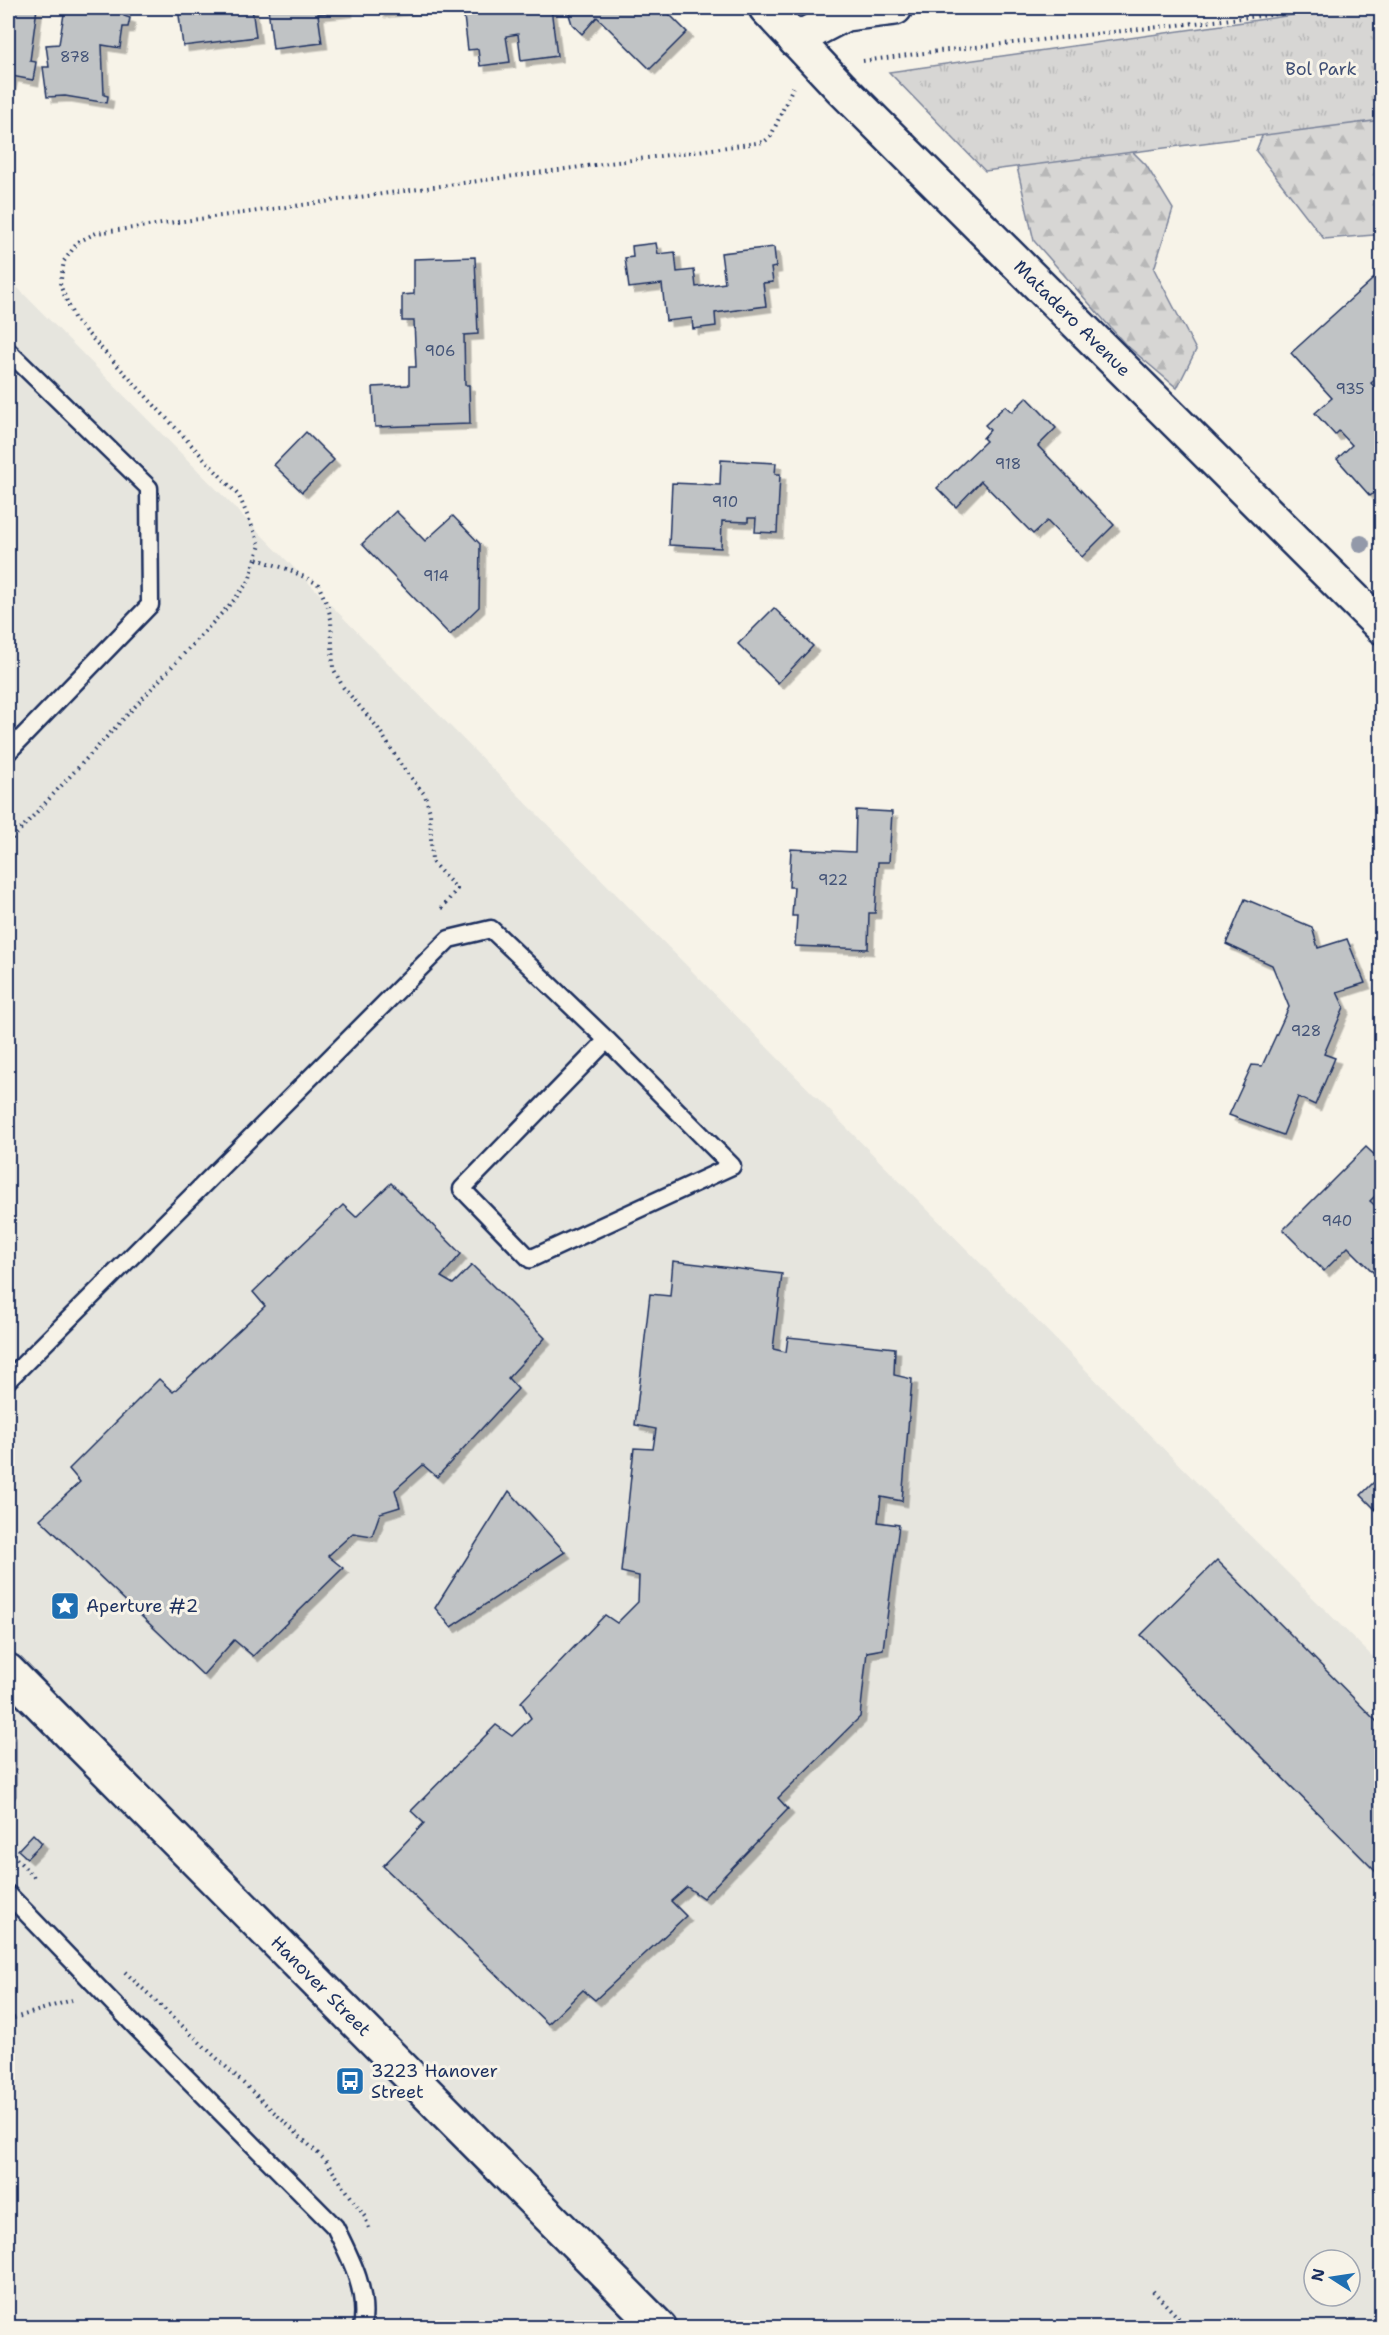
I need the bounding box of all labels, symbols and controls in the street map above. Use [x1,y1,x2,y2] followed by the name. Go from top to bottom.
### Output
[60,47,90,67] house number: 878
[1285,57,1357,81] park label: Bol Park
[1008,255,1136,382] street label: Matadero Avenue
[425,341,456,361] house number: 906
[1335,379,1365,399] house number: 935
[995,454,1021,474] house number: 918
[712,492,738,512] house number: 910
[423,566,449,586] house number: 914
[818,870,848,890] house number: 922
[1291,1021,1321,1041] house number: 928
[1322,1211,1352,1231] house number: 940
[49,1590,81,1622] place icon: Aperture #2
[86,1594,198,1618] place label: Aperture #2
[266,1931,376,2042] street label: Hanover Street
[371,2059,498,2104] place label: 3223 Hanover Street
[334,2065,366,2097] bus stop icon: 3223 Hanover Street
[1302,2248,1362,2308] north arrow
[1306,2267,1329,2283] text: N

